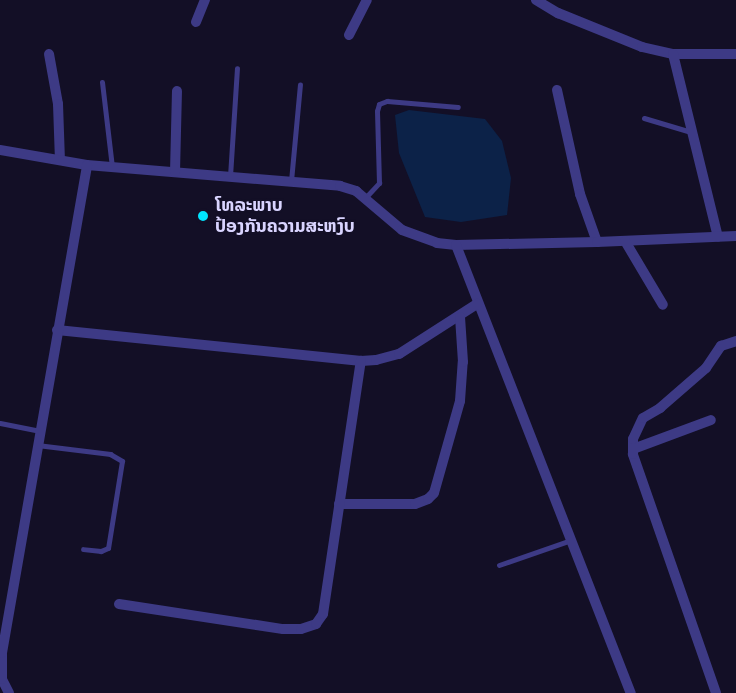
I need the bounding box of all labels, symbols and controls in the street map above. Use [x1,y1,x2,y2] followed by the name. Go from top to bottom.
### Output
[215,195,355,238] place label: ໂທລະພາບ ປ້ອງກັນຄວາມສະຫງົບ
[196,209,210,223] marker: ໂທລະພາບ ປ້ອງກັນຄວາມສະຫງົບ

